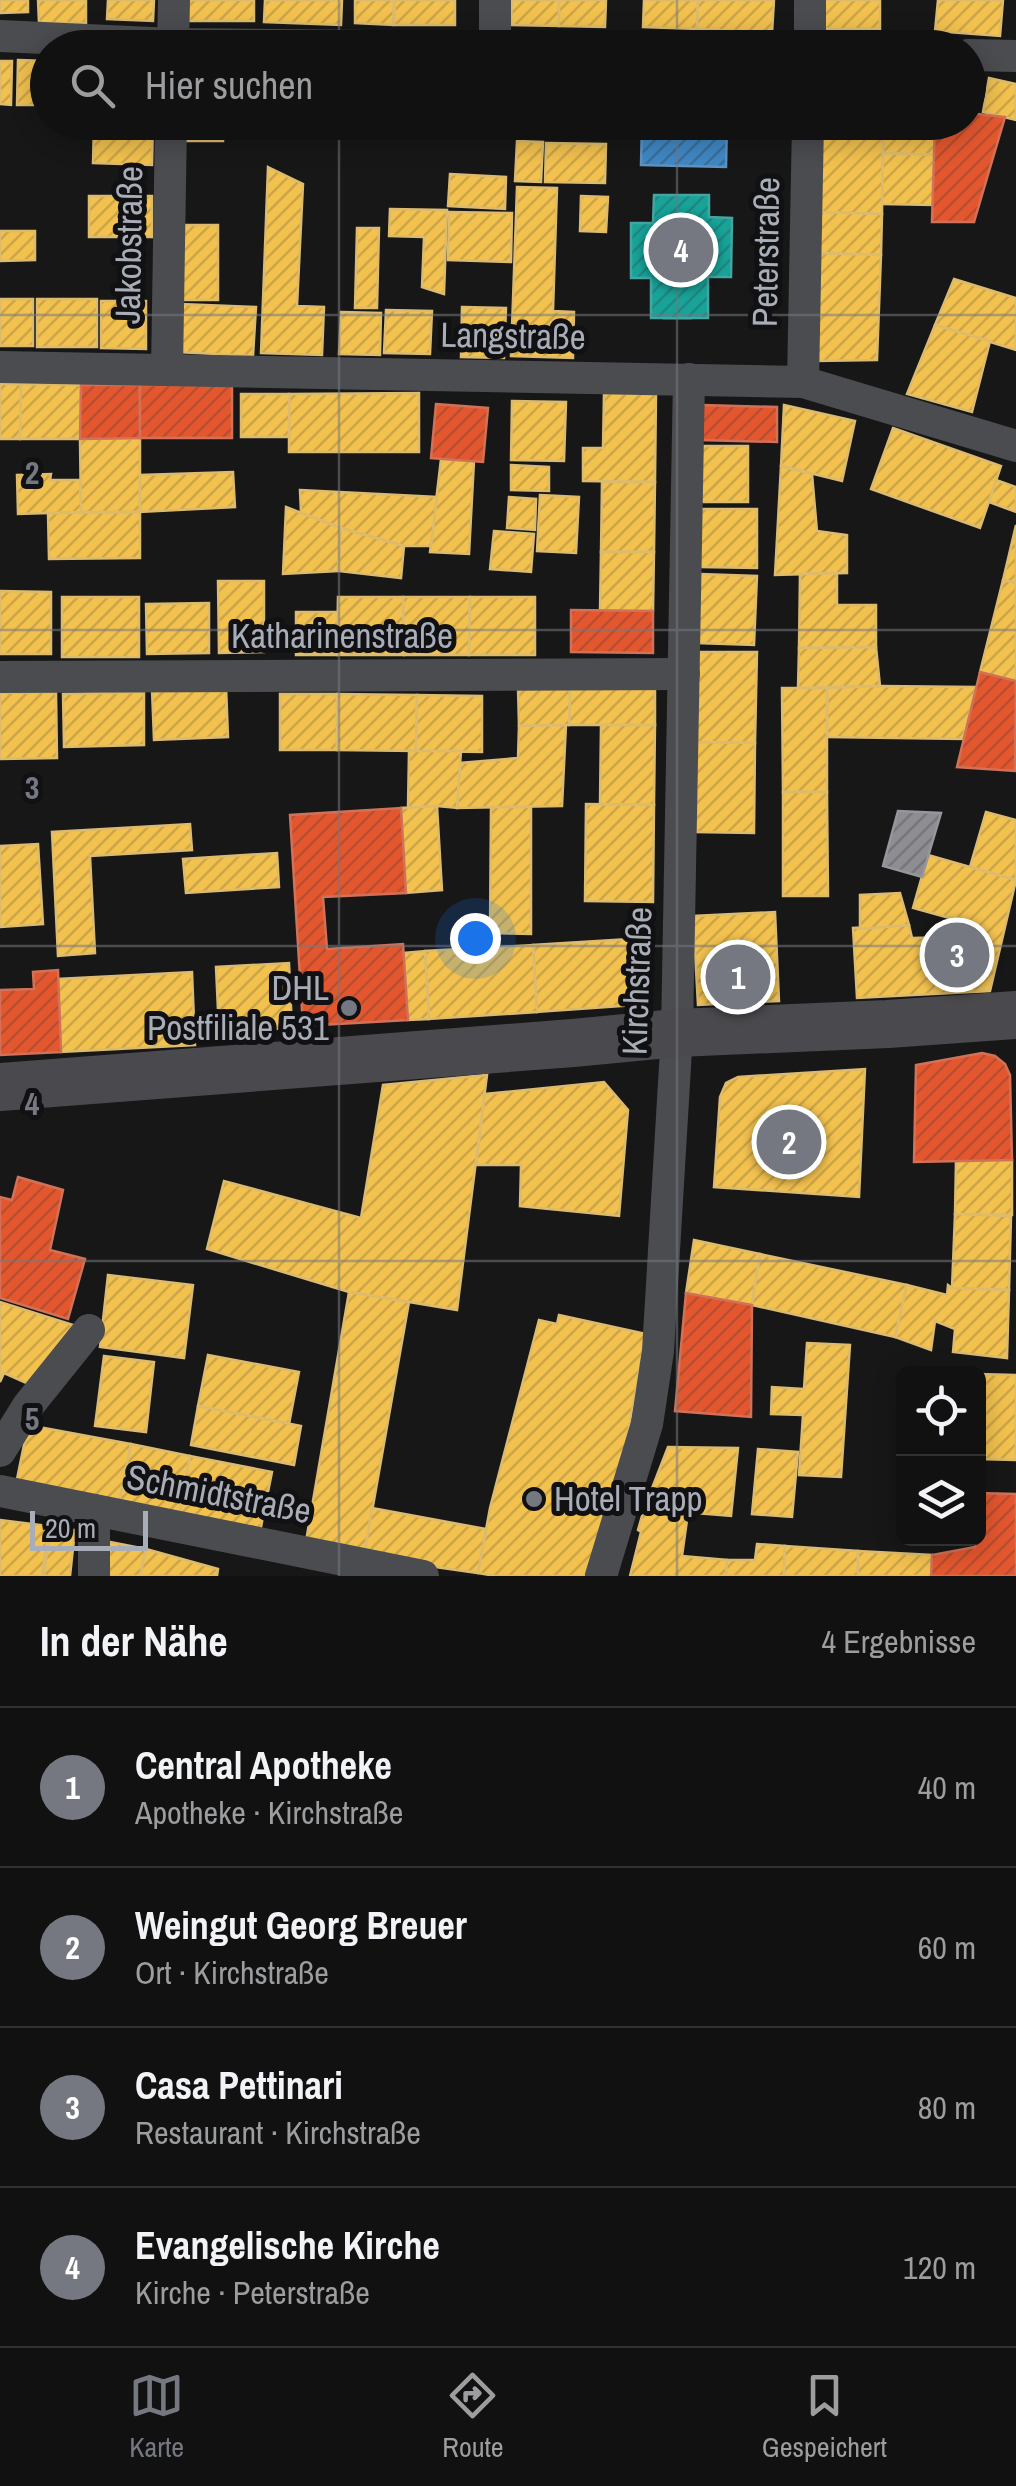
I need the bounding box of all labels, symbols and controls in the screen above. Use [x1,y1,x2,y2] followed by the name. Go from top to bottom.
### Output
[30,30,986,140] search box
[65,58,120,113] icon: search
[145,60,313,111] text: Hier suchen
[104,166,153,324] street label: Jakobstraße
[741,177,790,327] street label: Peterstraße
[648,212,714,288] pin: 4
[440,311,586,360] street label: Langstraße
[25,451,39,494] text: 2
[231,612,453,659] street label: Katharinenstraße
[25,766,39,809] text: 3
[610,906,663,1056] street label: Kirchstraße
[450,913,501,964] your location
[924,918,990,992] pin: 3
[706,940,770,1014] pin: 1
[147,964,329,1051] place label: DHL Postfiliale 531
[338,997,360,1019] marker: DHL Postfiliale 531
[25,1082,40,1125] text: 4
[756,1104,822,1180] pin: 2
[896,1366,986,1546] map controls
[896,1366,986,1456] button: locate
[25,1397,39,1440] text: 5
[123,1453,315,1534] street label: Schmidtstraße
[896,1456,986,1546] button: layers
[554,1475,702,1522] place label: Hotel Trapp
[523,1488,545,1510] marker: Hotel Trapp
[30,1506,148,1550] scale bar
[45,1509,96,1547] text: 20 m
[40,1613,228,1669] text: In der Nähe
[821,1620,976,1663] text: 4 Ergebnisse
[135,1740,392,1791] text: Central Apotheke
[65,1766,80,1809] text: 1
[918,1766,976,1809] text: 40 m
[135,1791,403,1834] text: Apotheke · Kirchstraße
[135,1900,467,1951] text: Weingut Georg Breuer
[65,1926,80,1969] text: 2
[918,1926,976,1969] text: 60 m
[135,1951,329,1994] text: Ort · Kirchstraße
[135,2060,343,2111] text: Casa Pettinari
[65,2086,80,2129] text: 3
[918,2086,976,2129] text: 80 m
[135,2111,421,2154] text: Restaurant · Kirchstraße
[135,2220,440,2271] text: Evangelische Kirche
[65,2246,80,2289] text: 4
[903,2246,976,2289] text: 120 m
[135,2271,370,2314] text: Kirche · Peterstraße
[129,2368,184,2466] tab: Karte
[442,2368,504,2466] tab: Route
[762,2368,887,2466] tab: Gespeichert

